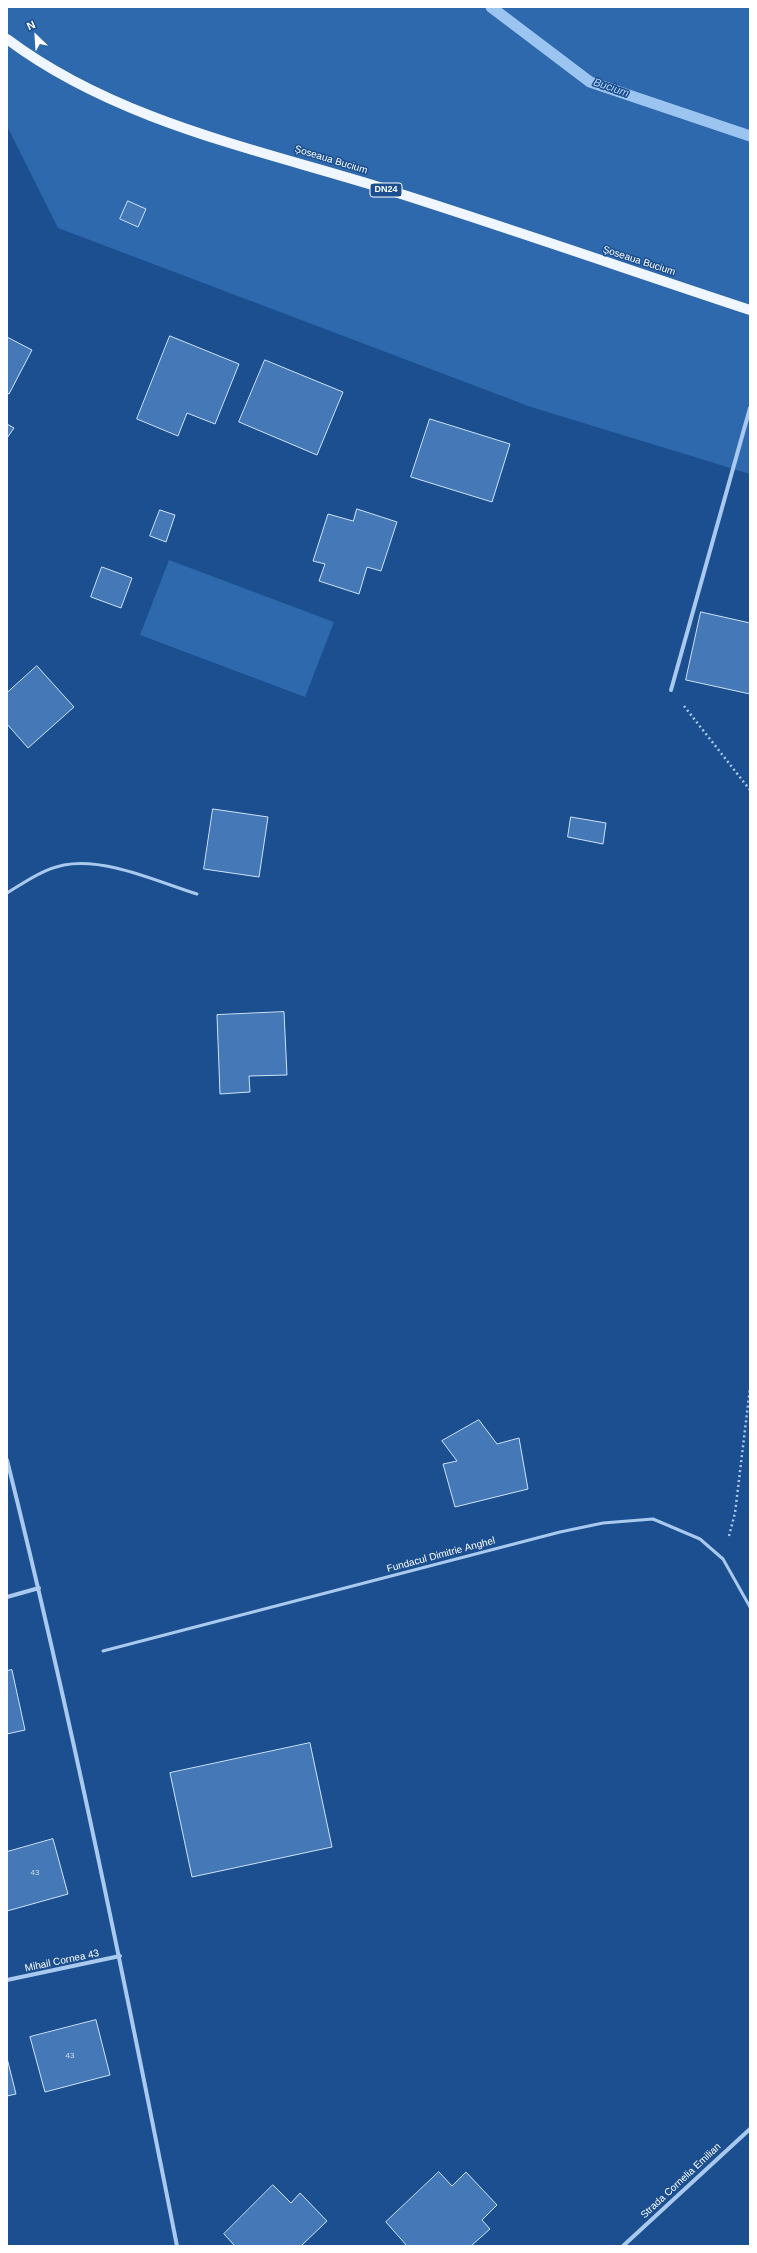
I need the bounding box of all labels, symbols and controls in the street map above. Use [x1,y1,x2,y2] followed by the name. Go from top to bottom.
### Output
[16,16,56,56] north arrow
[25,18,37,32] text: N
[592,76,630,100] water label: Bucium
[293,143,369,177] street label: Șoseaua Bucium
[370,183,402,197] road number: DN24
[601,244,677,278] street label: Șoseaua Bucium
[385,1535,497,1575] street label: Fundacul Dimitrie Anghel
[31,1868,39,1878] house number: 43
[24,1947,100,1975] street label: Mihail Cornea 43
[66,2051,74,2061] house number: 43
[638,2141,724,2221] street label: Strada Cornelia Emilian

